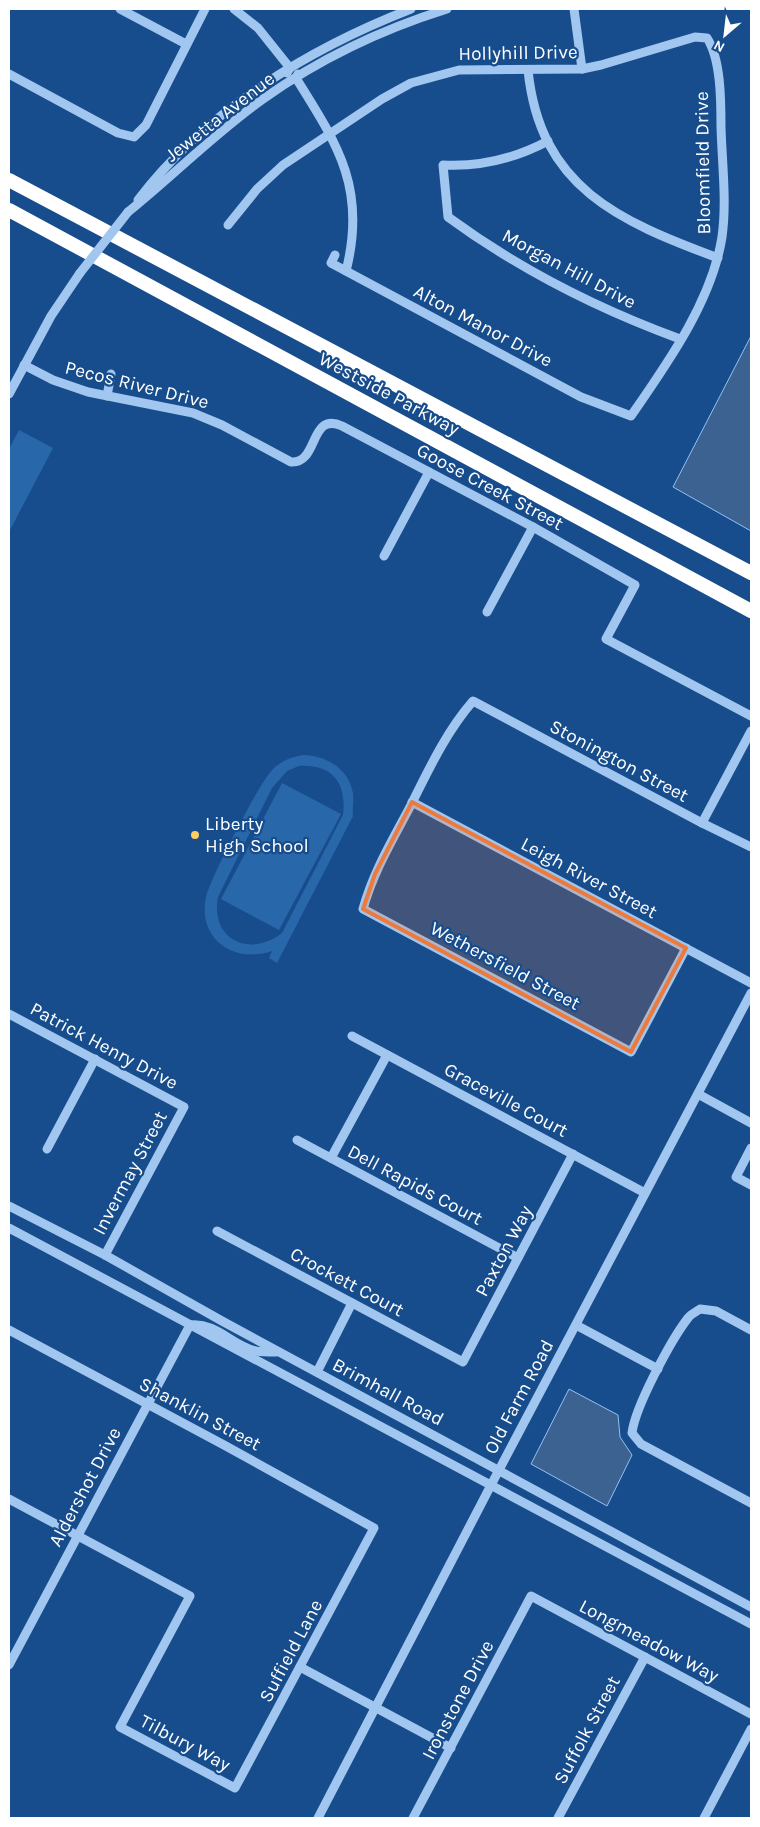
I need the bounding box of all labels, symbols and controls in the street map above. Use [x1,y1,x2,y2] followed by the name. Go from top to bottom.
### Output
[700,10,750,60] north arrow
[711,36,728,56] text: N
[458,41,578,65] street label: Hollyhill Drive
[161,67,279,167] street label: Jewetta Avenue
[691,91,715,235] street label: Bloomfield Drive
[498,225,640,313] street label: Morgan Hill Drive
[410,280,556,372] street label: Alton Manor Drive
[315,348,463,440] street label: Westside Parkway
[63,357,211,413] street label: Pecos River Drive
[413,439,567,535] street label: Goose Creek Street
[546,715,692,807] street label: Stonington Street
[205,813,309,857] place label: Liberty High School
[189,829,201,841] marker: Liberty High School
[517,833,661,923] street label: Leigh River Street
[426,917,584,1015] street label: Wethersfield Street
[26,998,182,1094] street label: Patrick Henry Drive
[440,1058,572,1142] street label: Graceville Court
[88,1107,172,1239] street label: Invermay Street
[344,1140,486,1230] street label: Dell Rapids Court
[471,1202,537,1300] street label: Paxton Way
[286,1243,408,1321] street label: Crockett Court
[480,1336,558,1458] street label: Old Farm Road
[329,1353,447,1431] street label: Brimhall Road
[135,1373,265,1455] street label: Shanklin Street
[44,1424,126,1550] street label: Aldershot Drive
[575,1595,723,1687] street label: Longmeadow Way
[255,1596,327,1706] street label: Suffield Lane
[417,1637,499,1763] street label: Ironstone Drive
[549,1672,625,1788] street label: Suffolk Street
[136,1710,234,1776] street label: Tilbury Way

